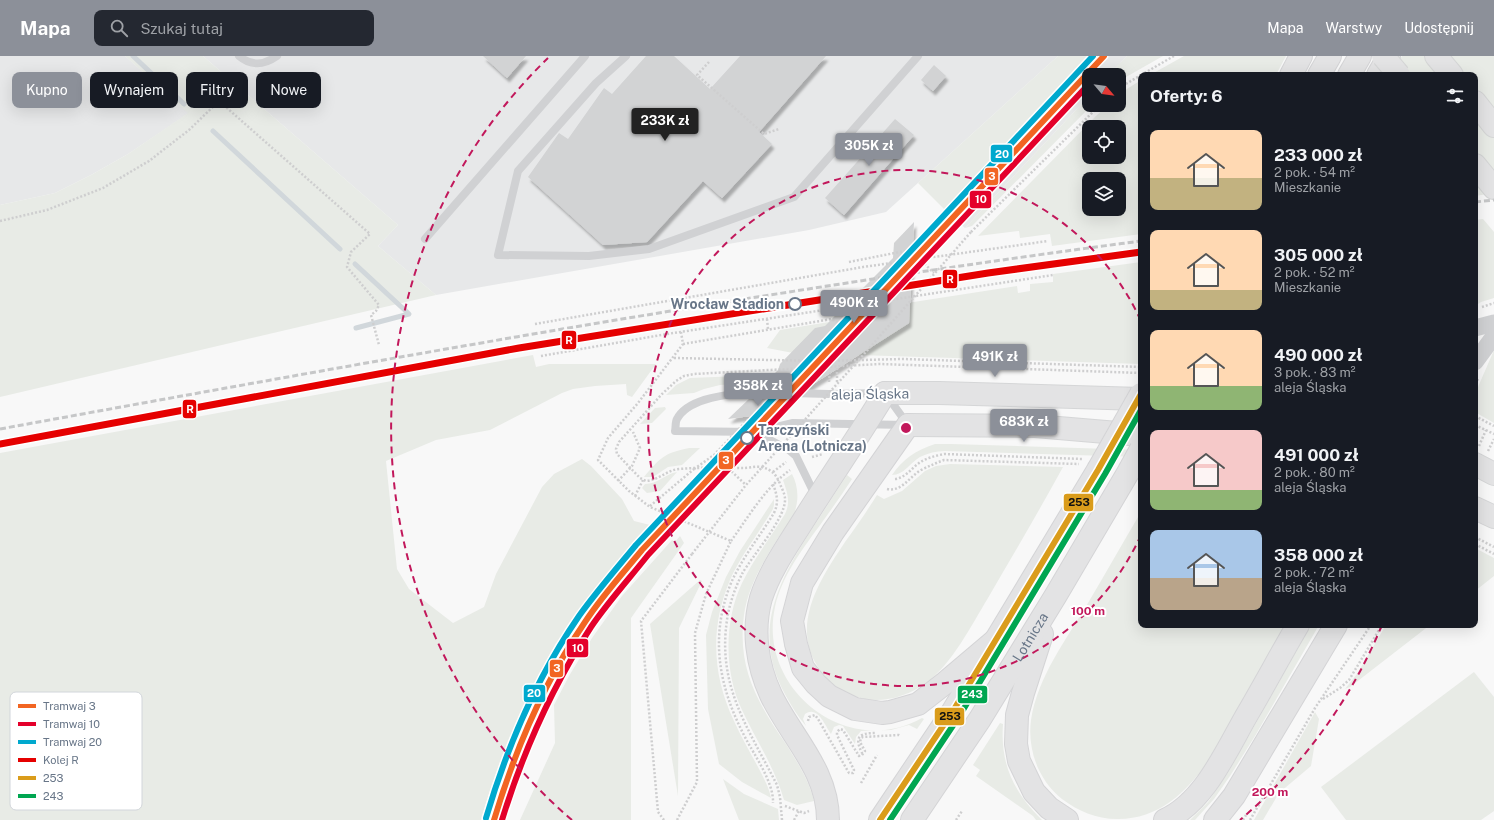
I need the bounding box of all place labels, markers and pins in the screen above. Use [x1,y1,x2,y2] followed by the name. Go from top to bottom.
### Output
[628,108,702,142] pin: 233K zł
[832,133,906,167] pin: 305K zł
[817,290,891,324] pin: 490K zł
[670,296,784,312] place label: Wrocław Stadion
[788,297,802,311] marker: Wrocław Stadion
[958,344,1032,378] pin: 491K zł
[721,373,795,407] pin: 358K zł
[987,409,1061,443] pin: 683K zł
[899,421,913,435] centre of rings
[758,422,867,454] place label: Tarczyński Arena (Lotnicza)
[740,431,754,445] marker: Tarczyński Arena (Lotnicza)

